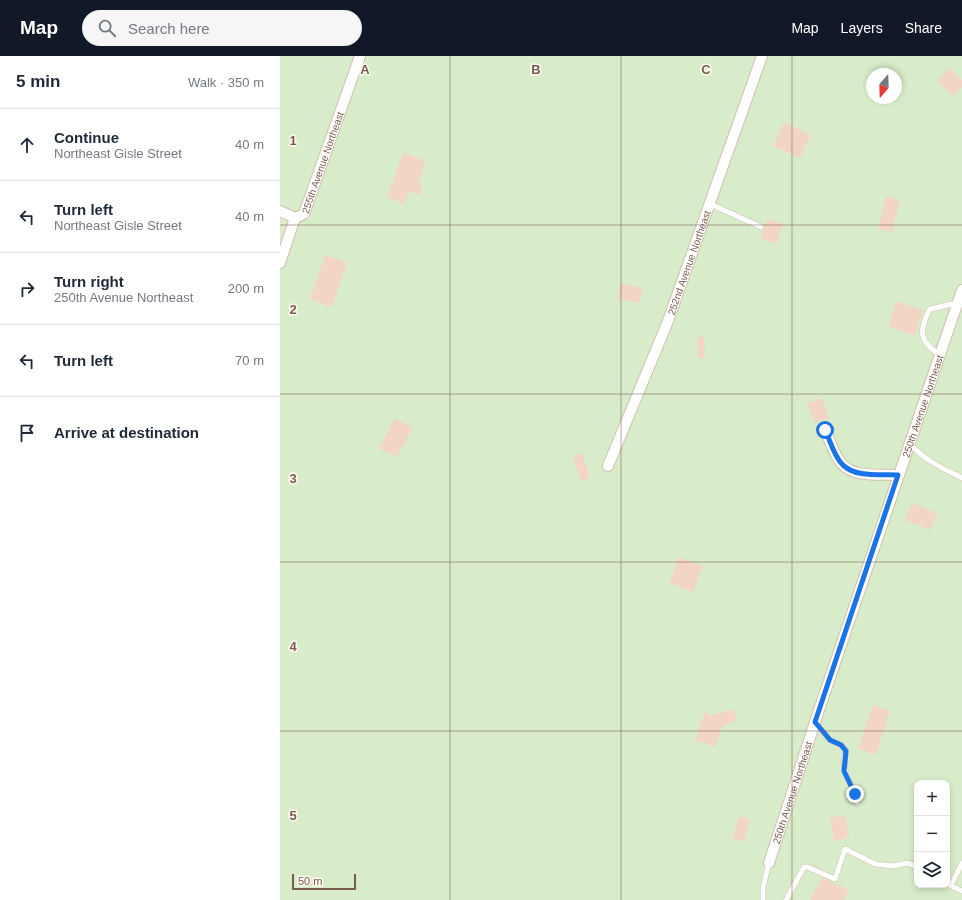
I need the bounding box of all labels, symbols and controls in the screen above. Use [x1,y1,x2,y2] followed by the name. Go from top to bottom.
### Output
[82,10,362,46] search box
[20,17,58,38] text: Map
[96,17,118,39] icon: search
[128,20,210,37] text: Search here
[791,20,819,36] text: Map
[841,20,883,36] text: Layers
[905,20,942,36] text: Share
[360,62,370,77] text: A
[531,62,541,77] text: B
[701,62,711,77] text: C
[866,68,902,104] north arrow
[16,72,60,91] text: 5 min
[188,75,264,90] text: Walk · 350 m
[300,110,346,215] street label: 255th Avenue Northeast
[54,129,119,146] text: Continue
[289,133,297,148] text: 1
[16,134,38,156] icon: ahead
[235,137,264,152] text: 40 m
[54,146,182,161] text: Northeast Gisle Street
[54,201,113,218] text: Turn left
[16,206,38,228] icon: left
[235,209,264,224] text: 40 m
[666,209,713,316] street label: 252nd Avenue Northeast
[54,218,182,233] text: Northeast Gisle Street
[54,273,124,290] text: Turn right
[16,278,38,300] icon: right
[228,281,264,296] text: 200 m
[54,290,193,305] text: 250th Avenue Northeast
[289,302,297,317] text: 2
[16,350,38,372] icon: left
[54,352,113,369] text: Turn left
[235,353,264,368] text: 70 m
[900,354,945,459] street label: 250th Avenue Northeast
[816,421,834,439] route start
[16,422,38,444] icon: arrive
[54,424,199,441] text: Arrive at destination
[289,471,297,486] text: 3
[289,639,297,654] text: 4
[771,740,814,845] street label: 250th Avenue Northeast
[914,780,950,888] map controls
[914,780,950,816] button: +
[846,785,864,803] route end
[289,808,297,823] text: 5
[914,816,950,852] button: −
[914,852,950,888] button: layers
[292,872,356,891] scale bar
[298,875,322,887] text: 50 m

